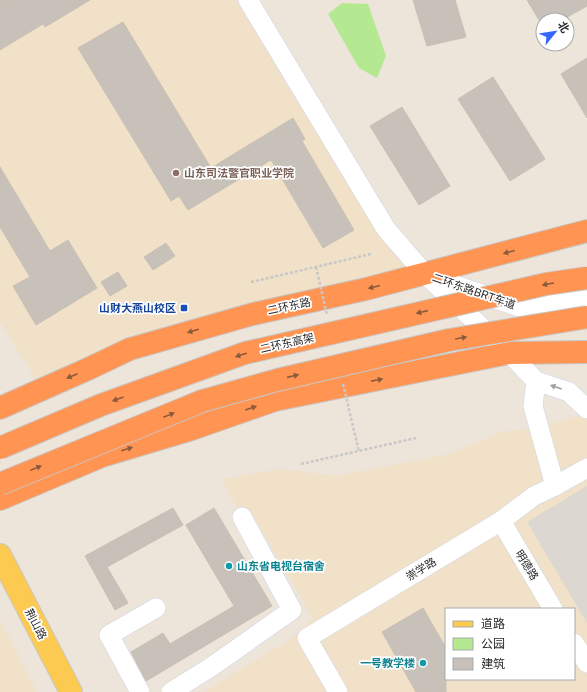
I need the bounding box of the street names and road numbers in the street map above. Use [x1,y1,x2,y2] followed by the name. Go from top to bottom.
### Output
[431,271,517,311] street label: 二环东路BRT车道
[266,296,312,316] street label: 二环东路
[259,331,315,355] street label: 二环东高架
[513,548,541,582] street label: 明德路
[404,555,438,583] street label: 崇学路
[23,607,49,641] street label: 荆山路

